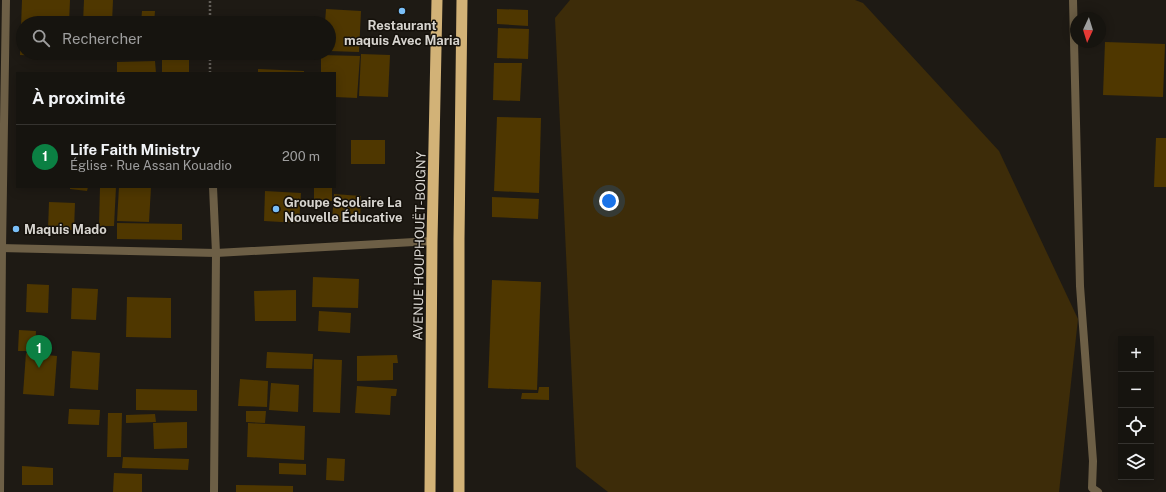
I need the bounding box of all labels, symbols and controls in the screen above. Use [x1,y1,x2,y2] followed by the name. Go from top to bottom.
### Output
[397,6,407,16] marker: Restaurant maquis Avec Maria
[1070,12,1106,48] north arrow
[16,16,336,60] search box
[344,18,460,48] place label: Restaurant maquis Avec Maria
[30,27,52,49] icon: search
[62,30,142,47] text: Rechercher
[32,88,126,108] text: À proximité
[70,141,200,158] text: Life Faith Ministry
[42,149,48,164] text: 1
[282,149,320,164] text: 200 m
[410,151,429,341] street label: AVENUE HOUPHOUËT-BOIGNY
[70,158,232,173] text: Église · Rue Assan Kouadio
[599,191,619,211] your location
[284,195,403,225] place label: Groupe Scolaire La Nouvelle Éducative
[271,204,281,214] marker: Groupe Scolaire La Nouvelle Éducative
[24,222,107,237] place label: Maquis Mado
[11,224,21,234] marker: Maquis Mado
[26,335,52,368] pin: 1
[1118,336,1154,480] map controls
[1118,336,1154,372] button: +
[1118,372,1154,408] button: −
[1118,408,1154,444] button: locate
[1118,444,1154,480] button: layers

